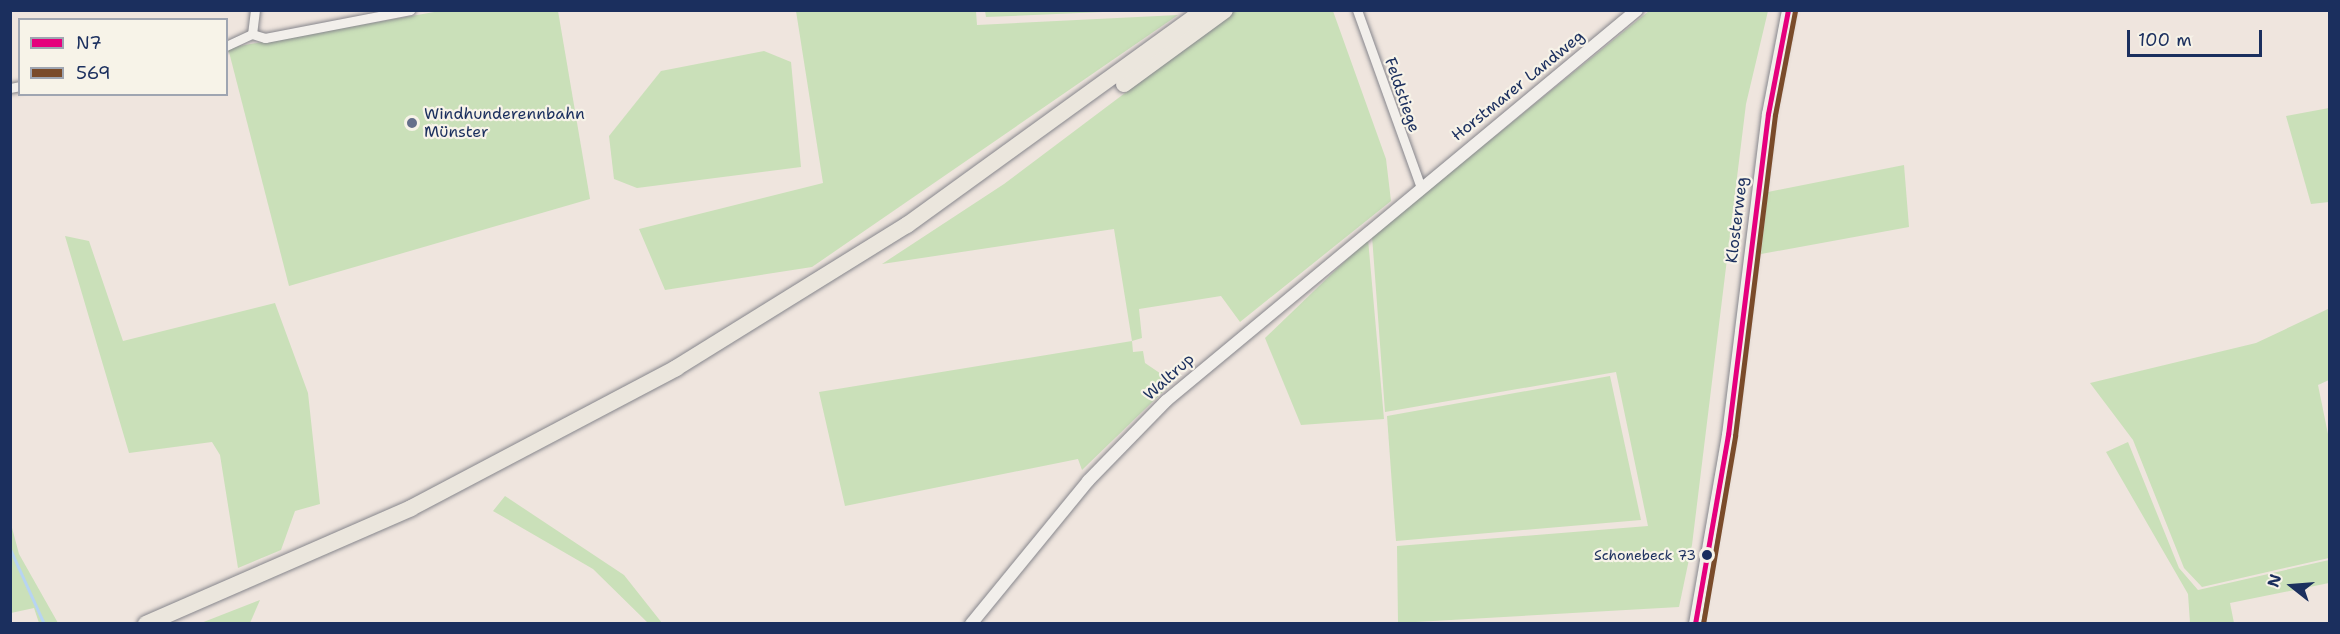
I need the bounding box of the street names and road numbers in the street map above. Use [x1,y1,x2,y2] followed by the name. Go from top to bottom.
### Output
[1448,27,1588,145] street label: Horstmarer Landweg
[1380,55,1424,135] street label: Feldstiege
[1722,176,1752,264] street label: Klosterweg
[1140,349,1198,405] street label: Waltrup

